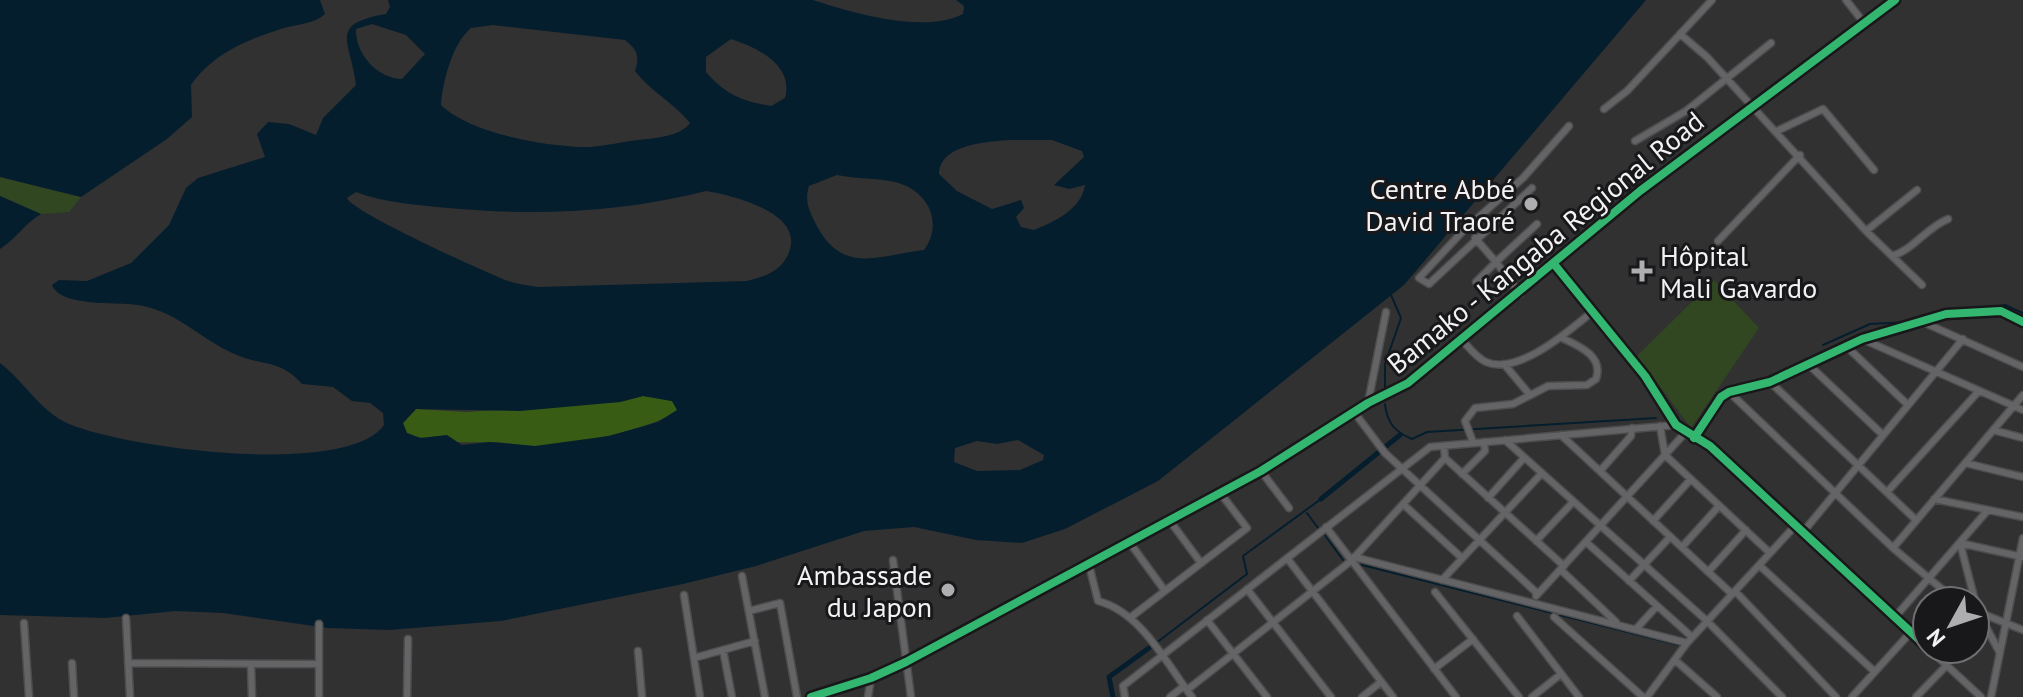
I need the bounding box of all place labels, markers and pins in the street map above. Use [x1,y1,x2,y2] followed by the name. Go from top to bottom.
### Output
[1365,170,1515,239] place label: Centre Abbé David Traoré
[1522,195,1540,213] marker: Centre Abbé David Traoré
[1660,237,1817,306] place label: Hôpital Mali Gavardo
[1631,260,1653,282] marker: Hôpital Mali Gavardo
[797,556,932,625] place label: Ambassade du Japon
[939,581,957,599] marker: Ambassade du Japon

